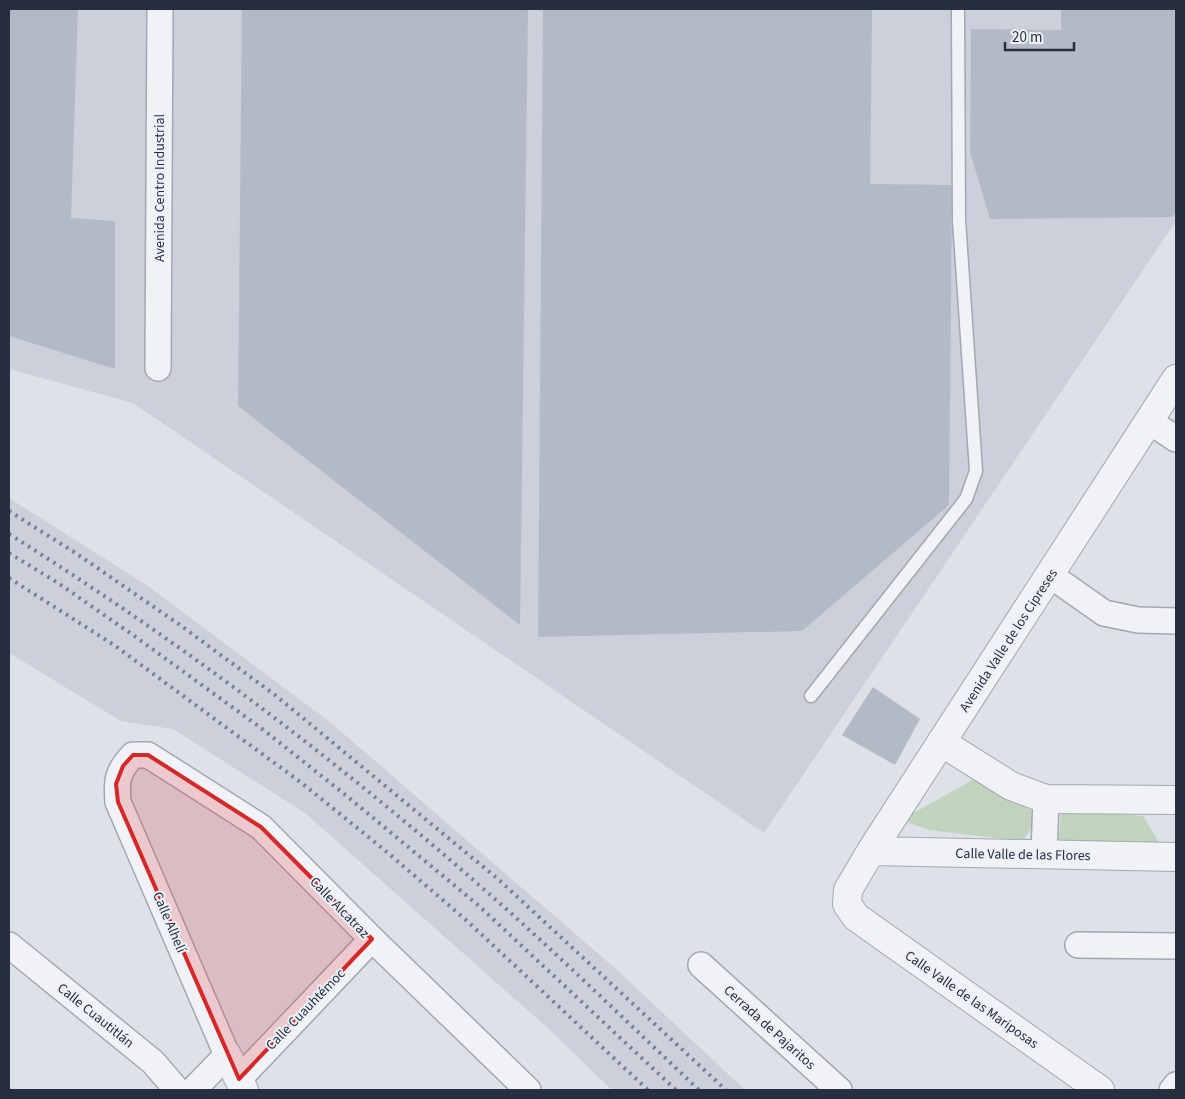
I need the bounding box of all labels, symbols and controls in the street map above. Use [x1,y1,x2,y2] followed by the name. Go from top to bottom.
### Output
[1005,20,1074,52] scale bar
[1012,27,1042,48] text: 20 m
[150,114,170,262] street label: Avenida Centro Industrial
[955,565,1063,716] street label: Avenida Valle de los Cipreses
[955,844,1091,866] street label: Calle Valle de las Flores
[305,873,374,943] street label: Calle Alcatraz
[147,889,191,957] street label: Calle Alhelí
[900,946,1042,1054] street label: Calle Valle de las Mariposas
[261,964,350,1055] street label: Calle Cuauhtémoc
[53,979,138,1053] street label: Calle Cuautitlán
[719,981,820,1075] street label: Cerrada de Pajaritos

